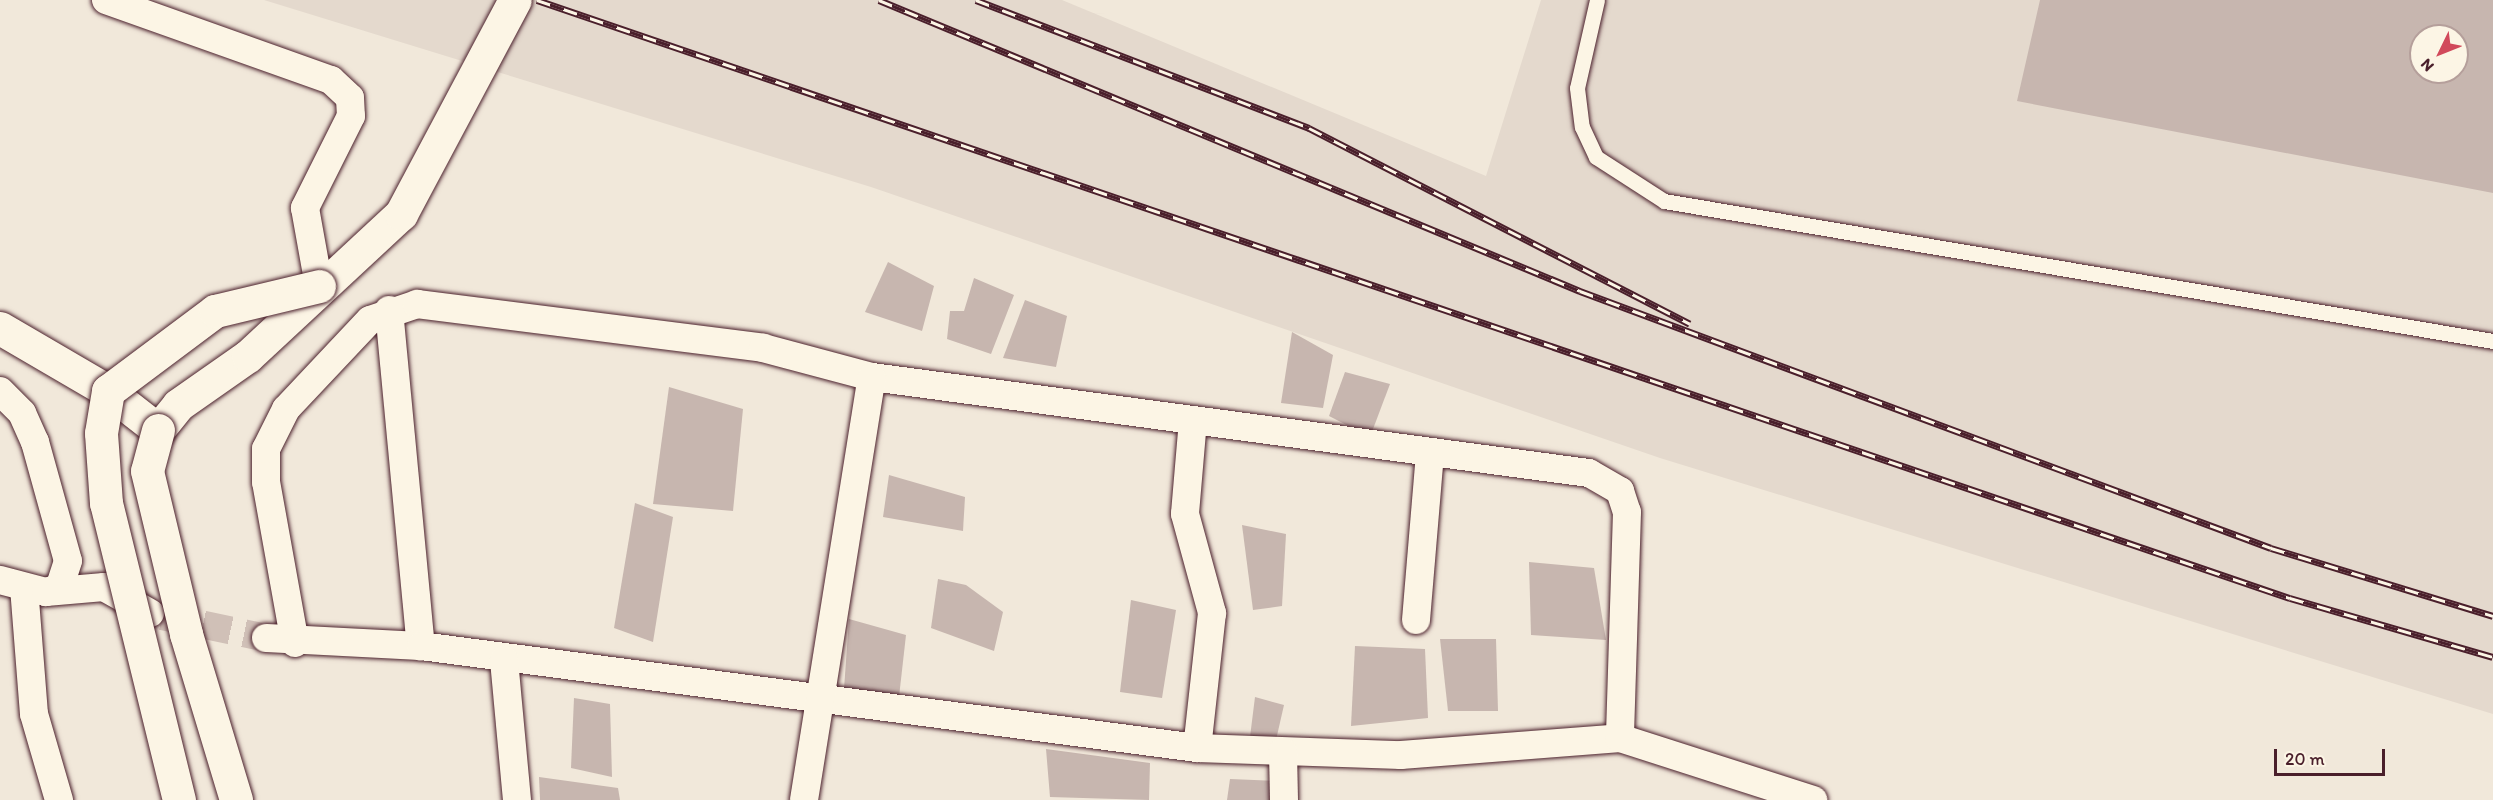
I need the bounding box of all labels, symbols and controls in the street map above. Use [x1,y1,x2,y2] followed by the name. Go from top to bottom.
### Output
[2409,24,2469,84] north arrow
[2416,55,2438,76] text: N
[2277,737,2388,775] scale bar
[2285,748,2325,770] text: 20 m

